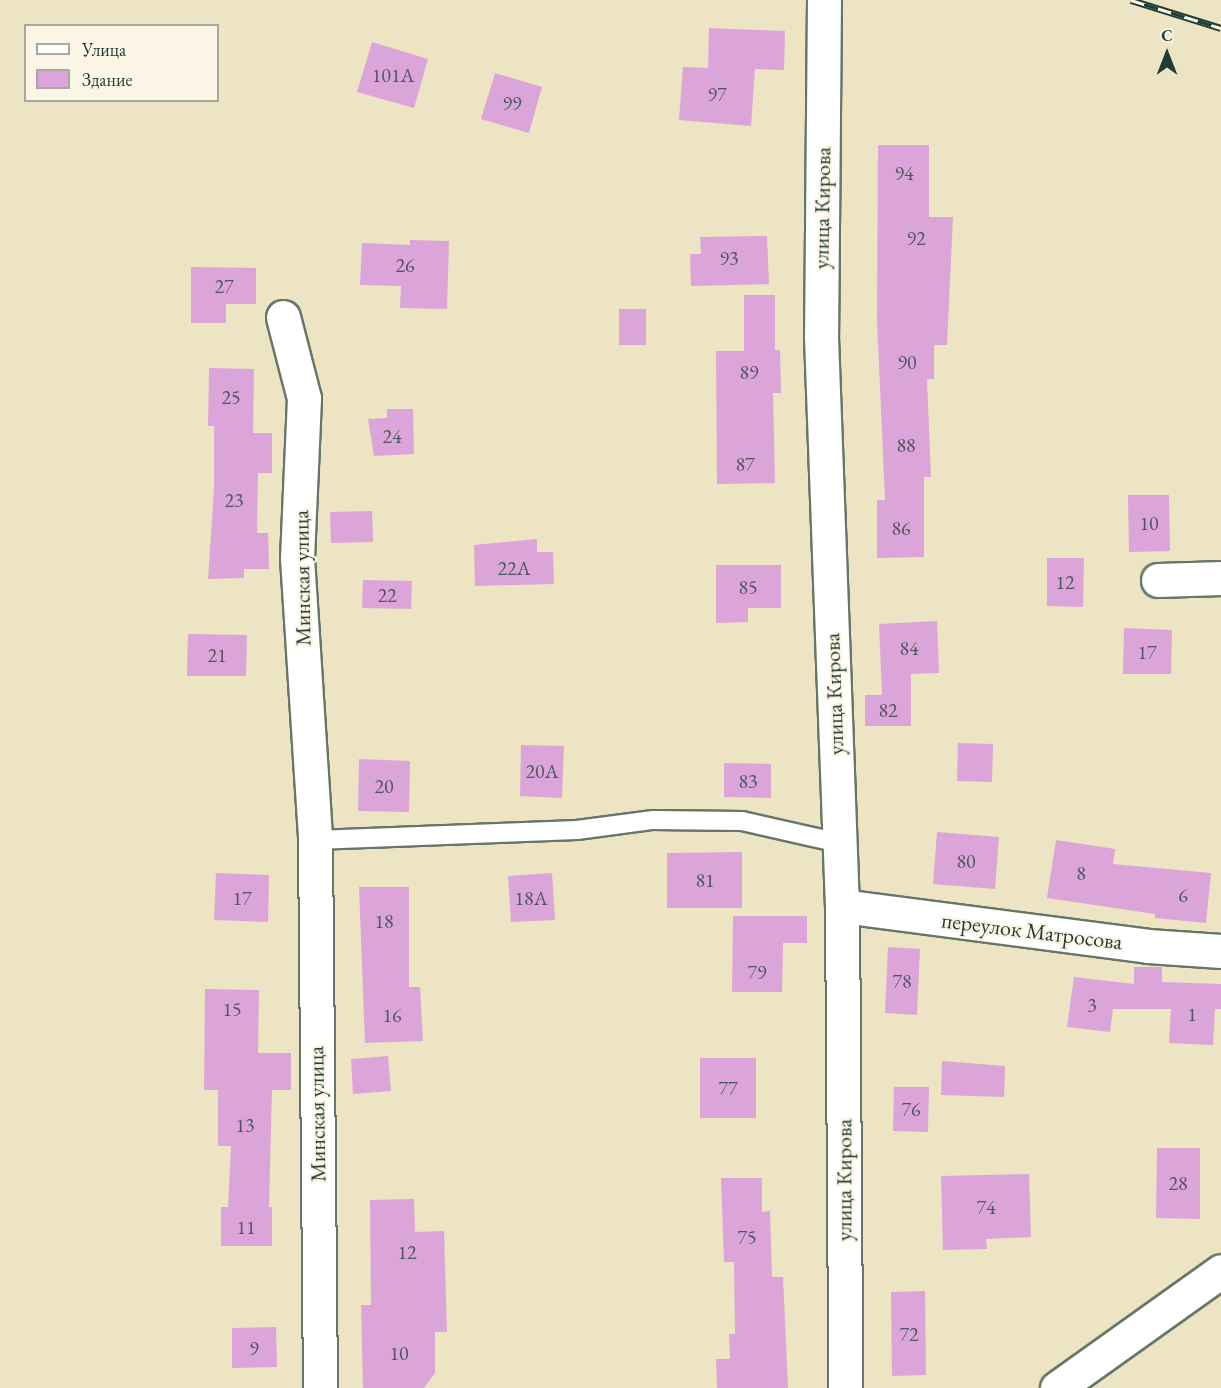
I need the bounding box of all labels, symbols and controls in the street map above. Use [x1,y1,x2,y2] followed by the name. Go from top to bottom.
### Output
[24,24,219,102] legend
[1137,24,1197,84] north arrow
[1161,25,1173,46] text: С
[82,38,126,61] text: Улица
[372,63,414,87] house number: 101А
[82,68,132,91] text: Здание
[707,82,727,106] house number: 97
[502,91,522,115] house number: 99
[808,147,836,269] street label: улица Кирова
[894,161,914,185] house number: 94
[906,226,926,250] house number: 92
[719,246,739,270] house number: 93
[395,253,415,277] house number: 26
[214,274,234,298] house number: 27
[897,350,917,374] house number: 90
[739,360,759,384] house number: 89
[221,385,241,409] house number: 25
[382,424,402,448] house number: 24
[896,433,916,457] house number: 88
[735,452,755,476] house number: 87
[224,488,244,512] house number: 23
[288,510,316,646] street label: Минская улица
[1139,511,1159,535] house number: 10
[891,516,911,540] house number: 86
[497,556,531,580] house number: 22А
[1055,570,1075,594] house number: 12
[738,575,758,599] house number: 85
[377,583,397,607] house number: 22
[819,632,849,756] street label: улица Кирова
[899,636,919,660] house number: 84
[1137,640,1157,664] house number: 17
[207,643,227,667] house number: 21
[878,698,898,722] house number: 82
[525,759,559,783] house number: 20А
[738,769,758,793] house number: 83
[374,774,394,798] house number: 20
[956,849,976,873] house number: 80
[1076,861,1086,885] house number: 8
[695,868,715,892] house number: 81
[1178,883,1188,907] house number: 6
[232,886,252,910] house number: 17
[514,886,548,910] house number: 18А
[940,907,1124,955] street label: переулок Матросова
[374,909,394,933] house number: 18
[747,960,767,984] house number: 79
[892,969,912,993] house number: 78
[1087,993,1097,1017] house number: 3
[222,997,242,1021] house number: 15
[1187,1002,1197,1026] house number: 1
[382,1003,402,1027] house number: 16
[303,1046,331,1182] street label: Минская улица
[718,1076,738,1100] house number: 77
[901,1097,921,1121] house number: 76
[235,1113,255,1137] house number: 13
[831,1119,857,1241] street label: улица Кирова
[1168,1171,1188,1195] house number: 28
[976,1195,996,1219] house number: 74
[236,1215,256,1239] house number: 11
[737,1225,757,1249] house number: 75
[397,1240,417,1264] house number: 12
[899,1322,919,1346] house number: 72
[249,1336,259,1360] house number: 9
[389,1341,409,1365] house number: 10

